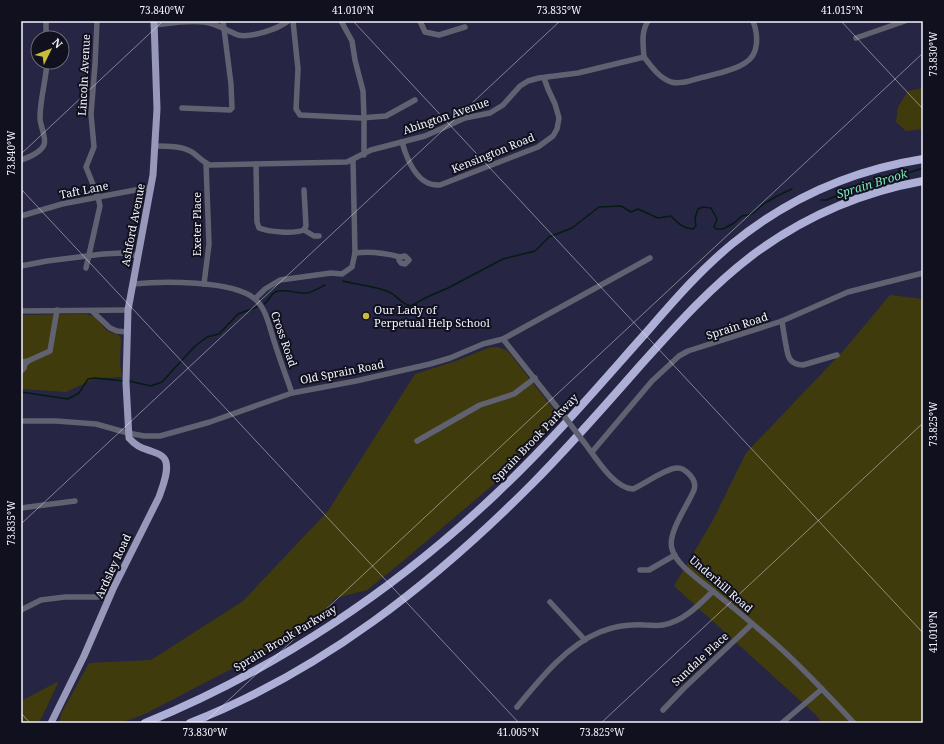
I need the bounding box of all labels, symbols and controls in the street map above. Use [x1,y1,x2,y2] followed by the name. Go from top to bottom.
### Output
[140,3,185,17] text: 73.840°W
[332,3,374,17] text: 41.010°N
[537,3,582,17] text: 73.835°W
[821,3,863,17] text: 41.015°N
[30,30,70,70] north arrow
[926,31,940,76] text: 73.830°W
[74,34,93,116] street label: Lincoln Avenue
[49,35,66,51] text: N
[401,94,491,137] street label: Abington Avenue
[449,129,537,176] street label: Kensington Road
[4,130,18,175] text: 73.840°W
[834,164,911,202] water label: Sprain Brook
[58,177,110,202] street label: Taft Lane
[117,182,148,268] street label: Ashford Avenue
[189,192,204,256] street label: Exeter Place
[374,302,490,330] place label: Our Lady of Perpetual Help School
[704,308,770,343] street label: Sprain Road
[268,309,301,369] street label: Cross Road
[361,311,371,321] marker: Our Lady of Perpetual Help School
[299,356,385,387] street label: Old Sprain Road
[488,389,582,485] street label: Sprain Brook Parkway
[926,401,940,446] text: 73.825°W
[4,500,18,545] text: 73.835°W
[91,531,134,600] street label: Ardsley Road
[686,552,756,616] street label: Underhill Road
[230,600,340,674] street label: Sprain Brook Parkway
[926,611,940,653] text: 41.010°N
[668,628,731,689] street label: Sundale Place
[183,725,228,739] text: 73.830°W
[497,725,539,739] text: 41.005°N
[580,725,625,739] text: 73.825°W

